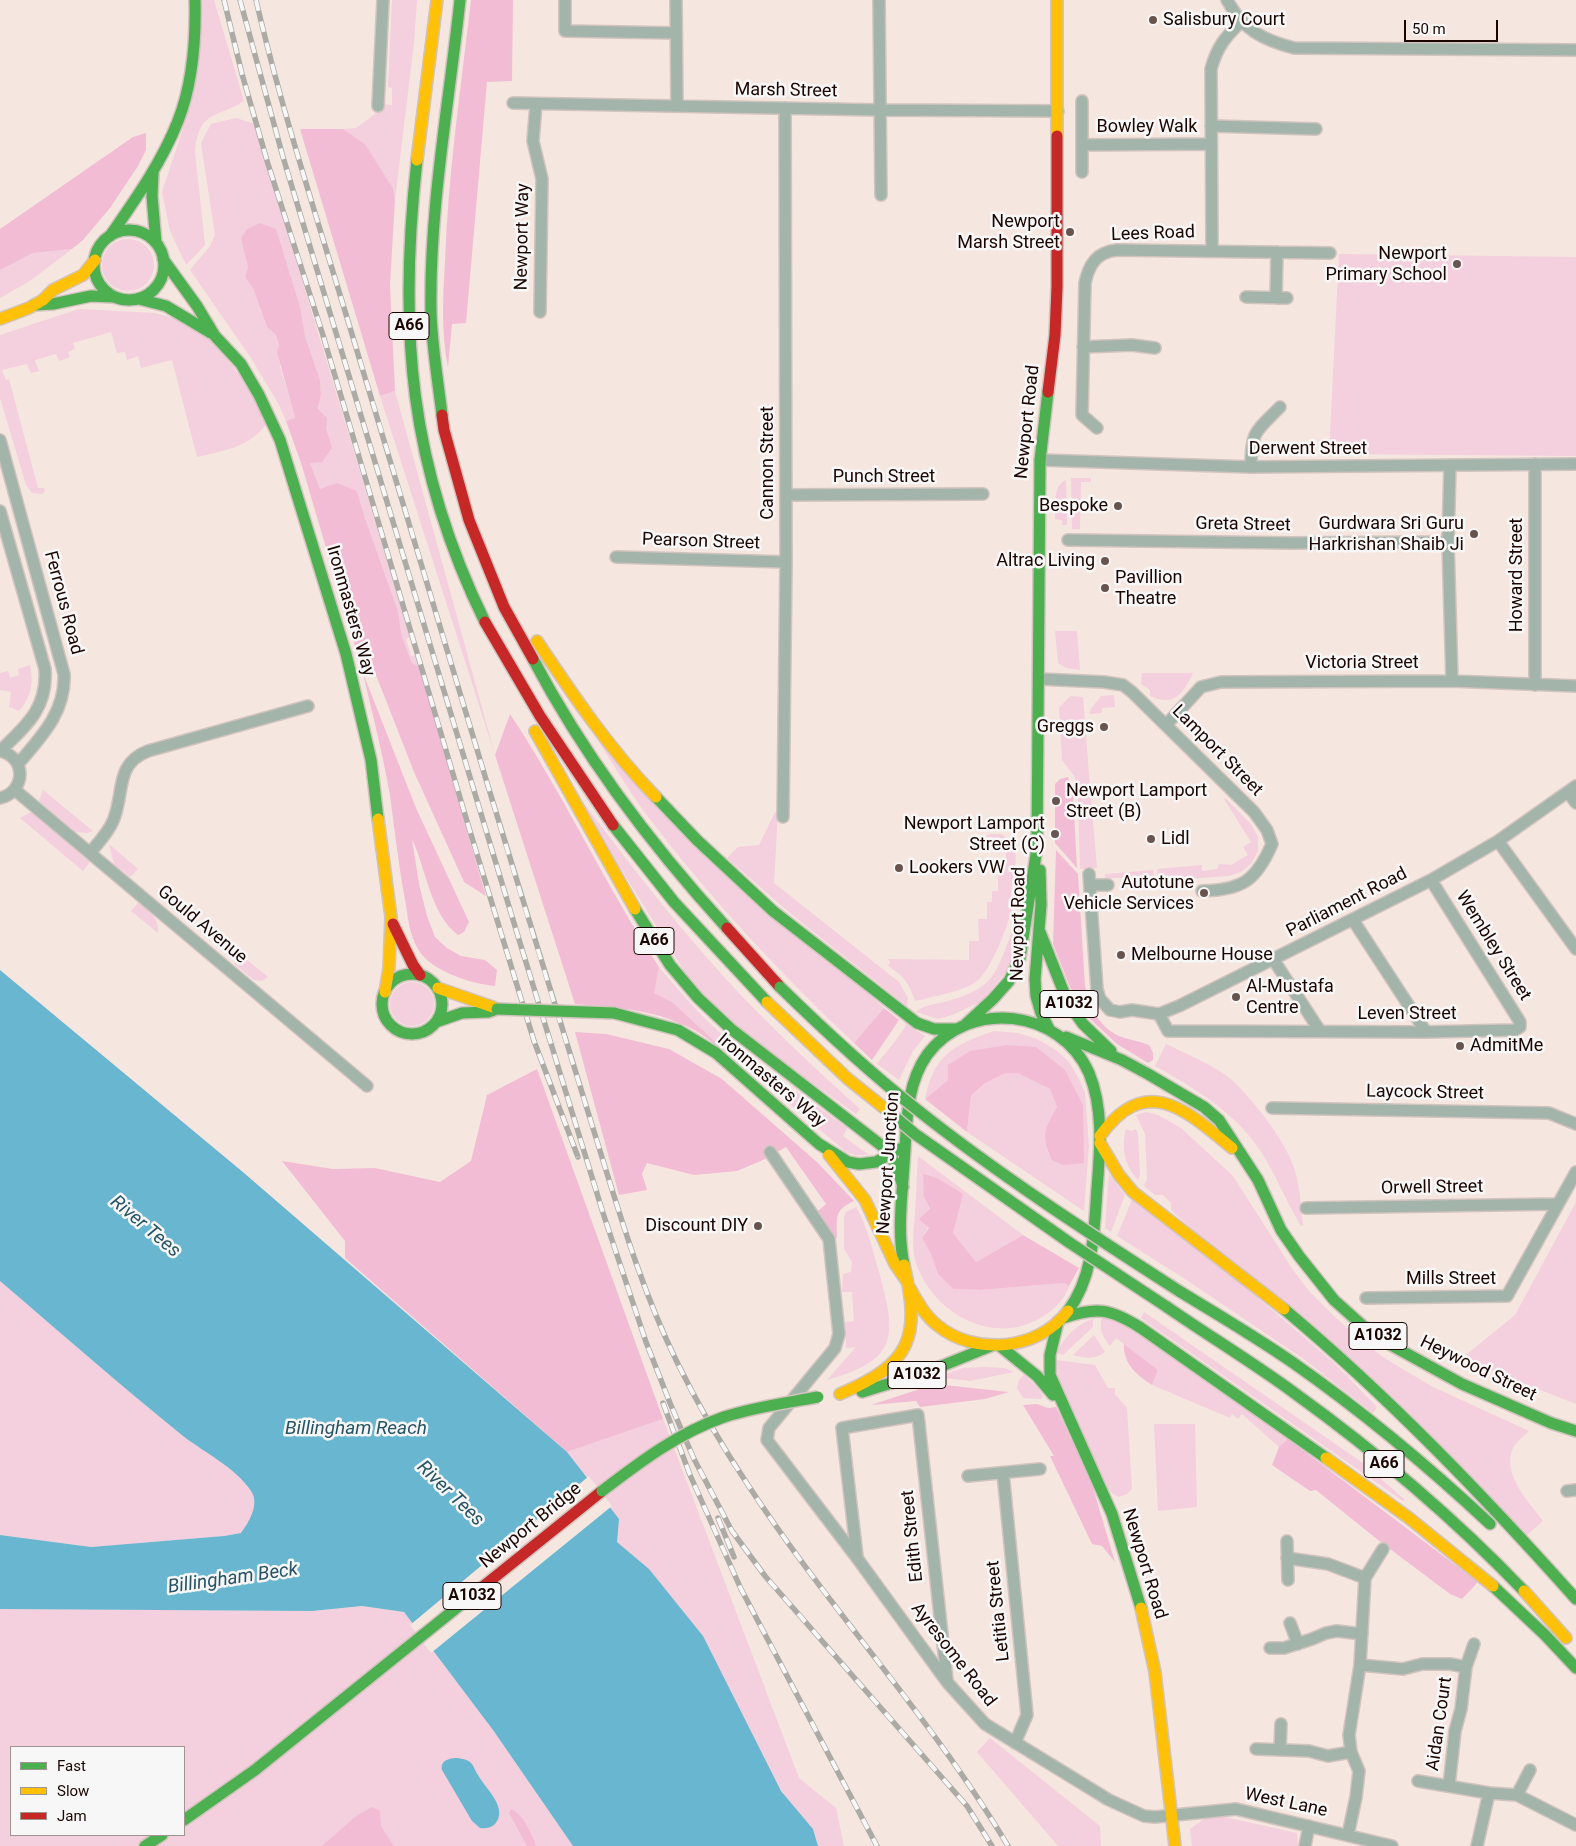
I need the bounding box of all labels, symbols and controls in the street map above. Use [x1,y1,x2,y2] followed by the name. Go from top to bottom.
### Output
[1163,9,1285,31] place label: Salisbury Court
[1406,10,1500,42] scale bar
[1147,14,1159,26] marker: Salisbury Court
[1412,20,1446,38] text: 50 m
[734,79,838,103] street label: Marsh Street
[1097,116,1197,138] street label: Bowley Walk
[511,183,535,291] street label: Newport Way
[957,211,1060,253] place label: Newport Marsh Street
[1111,222,1195,246] street label: Lees Road
[1064,226,1076,238] marker: Newport Marsh Street
[1325,243,1447,286] place label: Newport Primary School
[1451,258,1463,270] marker: Newport Primary School
[389,312,429,340] road number: A66
[1011,364,1045,480] street label: Newport Road
[757,406,779,520] street label: Cannon Street
[1249,438,1367,460] street label: Derwent Street
[833,466,935,488] street label: Punch Street
[1039,495,1108,517] place label: Bespoke
[1112,500,1124,512] marker: Bespoke
[1195,513,1291,537] street label: Greta Street
[1309,513,1464,556] place label: Gurdwara Sri Guru Harkrishan Shaib Ji
[1506,518,1528,632] street label: Howard Street
[1468,528,1480,540] marker: Gurdwara Sri Guru Harkrishan Shaib Ji
[642,529,760,555] street label: Pearson Street
[321,543,379,679] street label: Ironmasters Way
[39,549,87,657] street label: Ferrous Road
[996,550,1095,572] place label: Altrac Living
[1099,555,1111,567] marker: Altrac Living
[1115,567,1182,610] place label: Pavillion Theatre
[1099,582,1111,594] marker: Pavillion Theatre
[1305,652,1419,674] street label: Victoria Street
[1167,701,1267,801] street label: Lamport Street
[1037,716,1094,738] place label: Greggs
[1098,721,1110,733] marker: Greggs
[1066,780,1207,822] place label: Newport Lamport Street (B)
[1050,795,1062,807] marker: Newport Lamport Street (B)
[904,813,1045,856] place label: Newport Lamport Street (C)
[1049,828,1061,840] marker: Newport Lamport Street (C)
[1161,828,1190,850] place label: Lidl
[1145,833,1157,845] marker: Lidl
[909,857,1005,879] place label: Lookers VW
[893,862,905,874] marker: Lookers VW
[1283,863,1411,943] street label: Parliament Road
[1007,867,1031,981] street label: Newport Road
[1063,872,1194,914] place label: Autotune Vehicle Services
[153,881,251,969] street label: Gould Avenue
[1198,887,1210,899] marker: Autotune Vehicle Services
[1451,887,1535,1005] street label: Wembley Street
[634,928,674,954] road number: A66
[1131,944,1273,966] place label: Melbourne House
[1115,949,1127,961] marker: Melbourne House
[1246,976,1334,1019] place label: Al-Mustafa Centre
[1040,991,1098,1018] road number: A1032
[1230,991,1242,1003] marker: Al-Mustafa Centre
[1357,1003,1457,1025] street label: Leven Street
[712,1029,830,1133] street label: Ironmasters Way
[1470,1035,1543,1057] place label: AdmitMe
[1454,1040,1466,1052] marker: AdmitMe
[1366,1081,1484,1105] street label: Laycock Street
[873,1091,905,1235] street label: Newport Junction
[1381,1176,1483,1200] street label: Orwell Street
[105,1191,185,1263] water label: River Tees
[645,1215,748,1237] place label: Discount DIY
[752,1220,764,1232] marker: Discount DIY
[1406,1268,1496,1290] street label: Mills Street
[1349,1322,1407,1350] road number: A1032
[1416,1331,1540,1407] street label: Heywood Street
[888,1362,946,1388] road number: A1032
[285,1418,427,1440] water label: Billingham Reach
[1364,1450,1404,1478] road number: A66
[412,1456,488,1532] water label: River Tees
[476,1478,586,1574] street label: Newport Bridge
[897,1489,929,1583] street label: Edith Street
[1117,1506,1171,1622] street label: Newport Road
[166,1559,300,1599] water label: Billingham Beck
[983,1559,1015,1663] street label: Letitia Street
[443,1582,501,1610] road number: A1032
[906,1599,1000,1711] street label: Ayresome Road
[1423,1676,1457,1772] street label: Aidan Court
[10,1746,185,1836] legend
[57,1757,86,1775] text: Fast
[57,1782,89,1800] text: Slow
[1243,1784,1329,1822] street label: West Lane
[57,1807,87,1825] text: Jam

